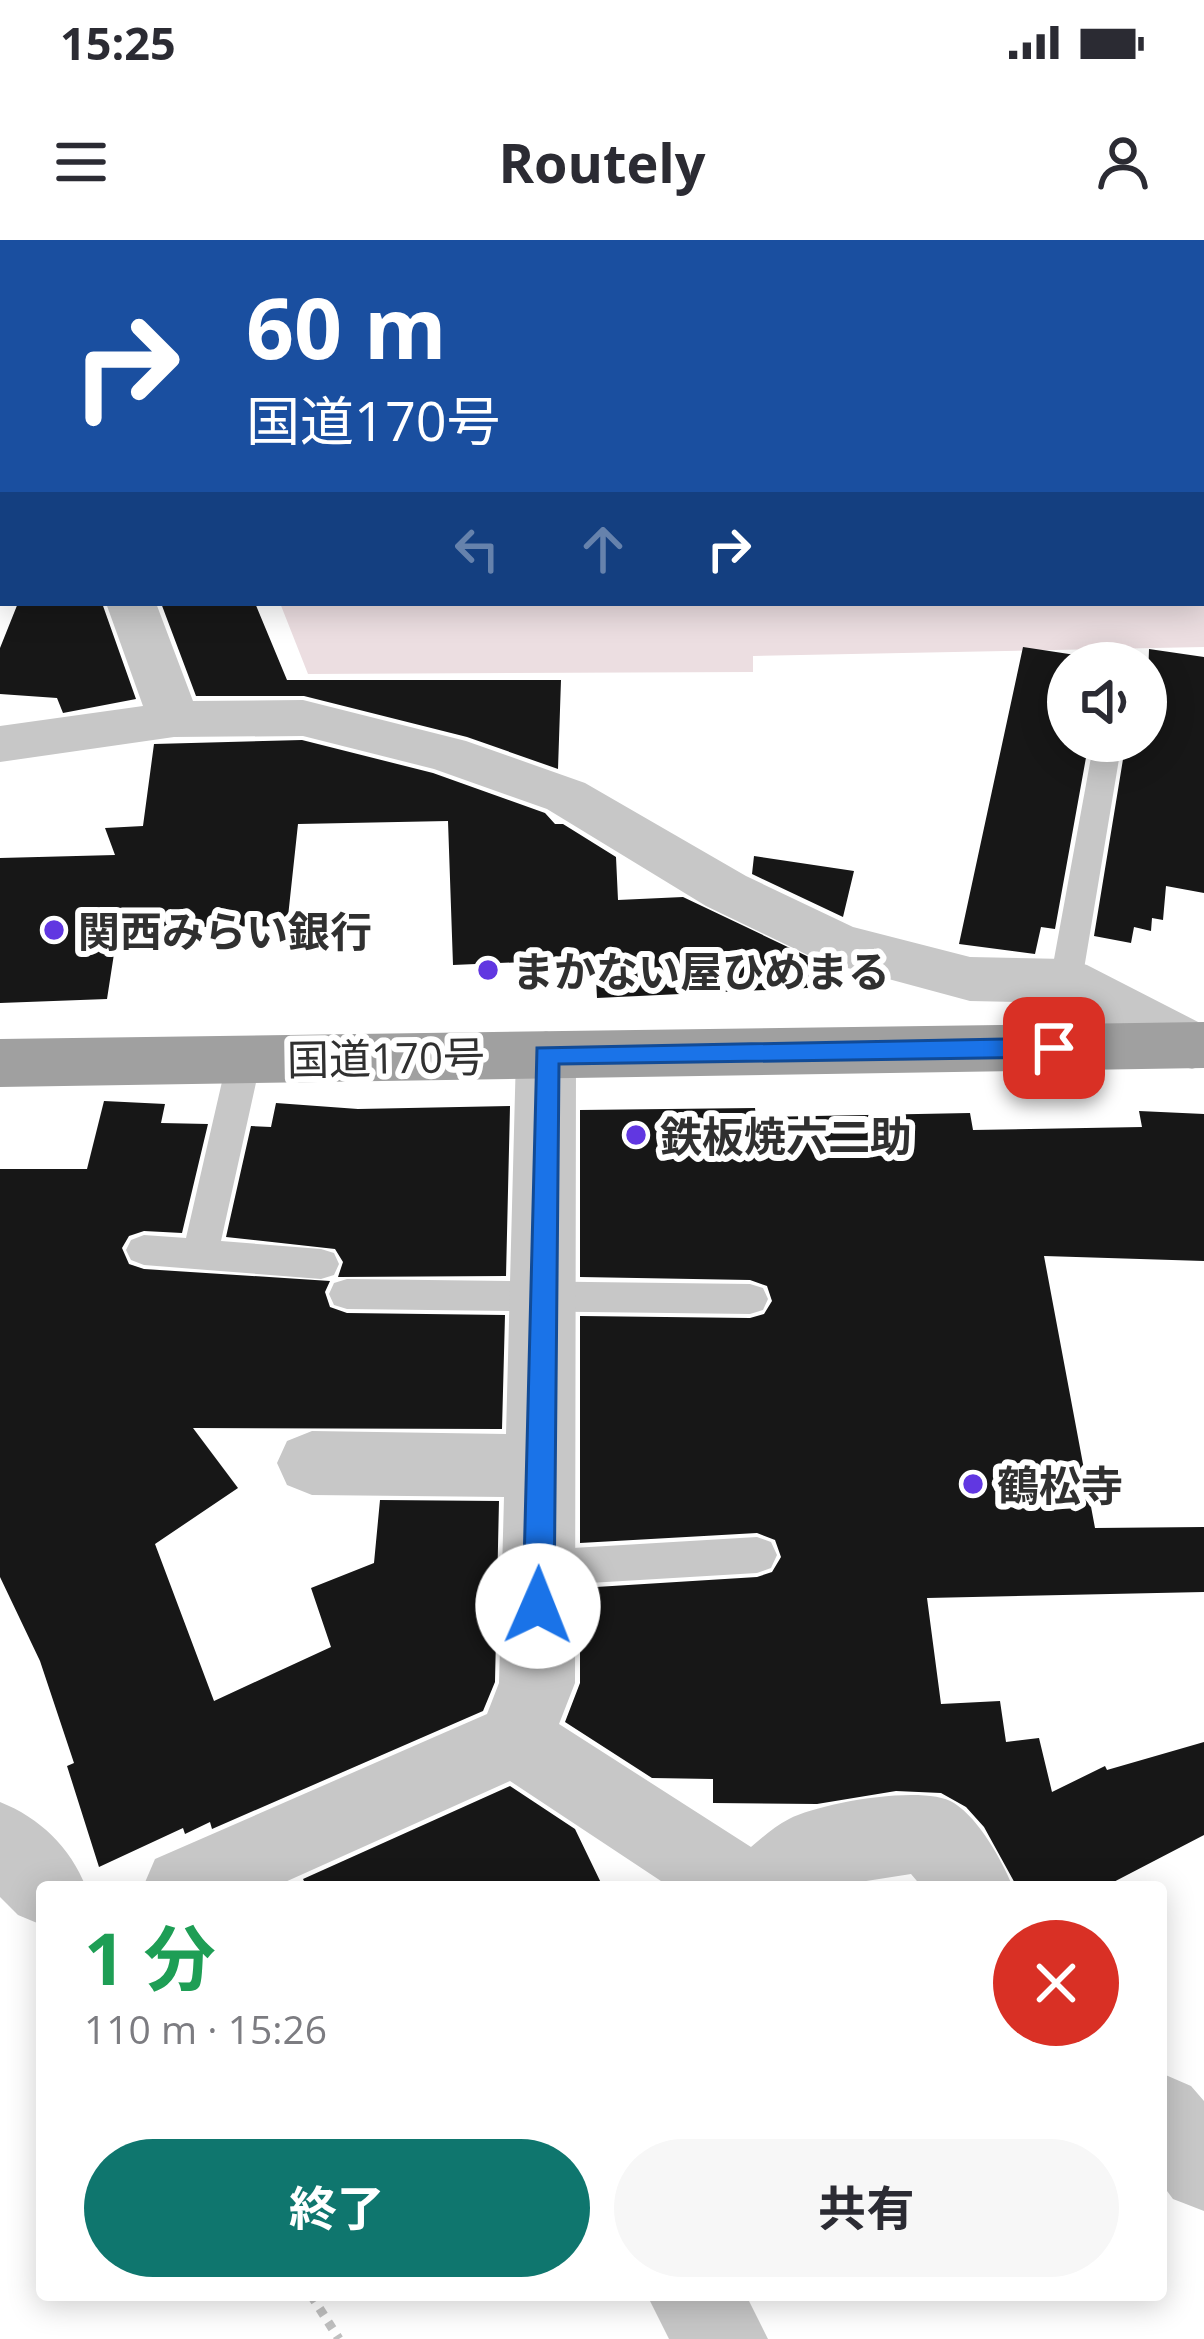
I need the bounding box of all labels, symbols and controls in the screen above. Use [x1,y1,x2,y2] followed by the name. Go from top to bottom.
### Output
[60,12,176,73] text: 15:25
[498,125,706,199] text: Routely
[48,129,114,195] icon: menu
[1090,129,1156,195] icon: person
[246,269,446,384] text: 60 m
[48,288,204,444] icon: right
[246,383,501,457] text: 国道170号
[444,516,510,582] icon: left
[570,516,636,582] icon: ahead
[696,516,762,582] icon: right
[1047,642,1167,762] map controls
[1047,642,1167,762] button: sound
[78,902,372,959] place label: 関西みらい銀行
[41,917,67,943] marker: 関西みらい銀行
[512,942,890,999] place label: まかない屋ひめまる
[475,957,501,983] marker: まかない屋ひめまる
[1003,997,1105,1099] pin
[1021,1015,1087,1081] icon: arrive
[286,1027,486,1087] street label: 国道170号
[660,1107,912,1164] place label: 鉄板焼六二助
[623,1122,649,1148] marker: 鉄板焼六二助
[997,1456,1123,1513] place label: 鶴松寺
[960,1471,986,1497] marker: 鶴松寺
[475,1543,601,1669] position arrow
[84,1908,216,2006] text: 1 分
[993,1920,1119,2046] button: close
[84,2002,327,2055] text: 110 m · 15:26
[84,2139,590,2277] button: 終了
[614,2139,1119,2277] button: 共有

